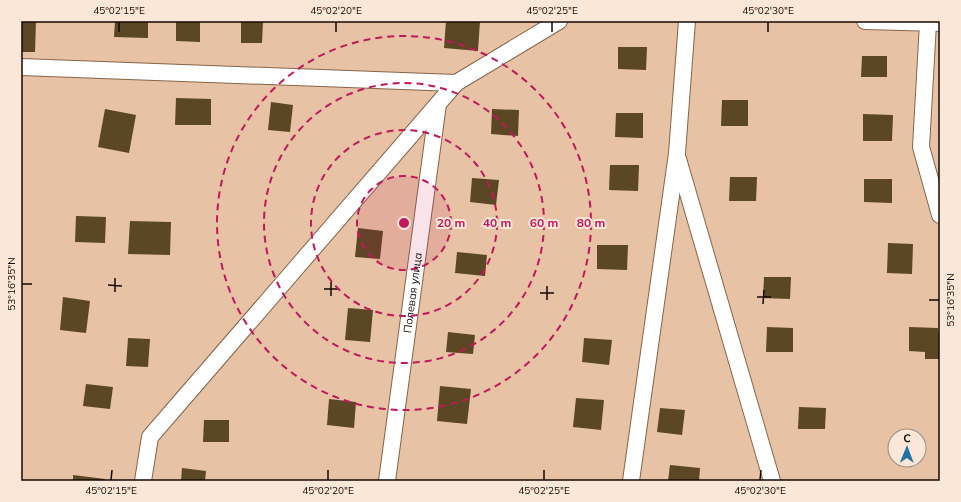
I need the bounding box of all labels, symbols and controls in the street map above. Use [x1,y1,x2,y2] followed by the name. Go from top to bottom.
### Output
[93,4,145,17] text: 45°02'15"E
[310,4,362,17] text: 45°02'20"E
[526,4,578,17] text: 45°02'25"E
[742,4,794,17] text: 45°02'30"E
[437,215,465,230] text: 20 m
[483,215,511,230] text: 40 m
[530,215,558,230] text: 60 m
[577,215,605,230] text: 80 m
[397,216,411,230] centre of rings
[400,252,425,334] street label: Полевая улица
[5,257,18,311] text: 53°16'35"N
[944,273,957,327] text: 53°16'35"N
[887,428,927,468] north arrow
[903,431,912,445] text: С
[85,484,137,497] text: 45°02'15"E
[302,484,354,497] text: 45°02'20"E
[518,484,570,497] text: 45°02'25"E
[734,484,786,497] text: 45°02'30"E

